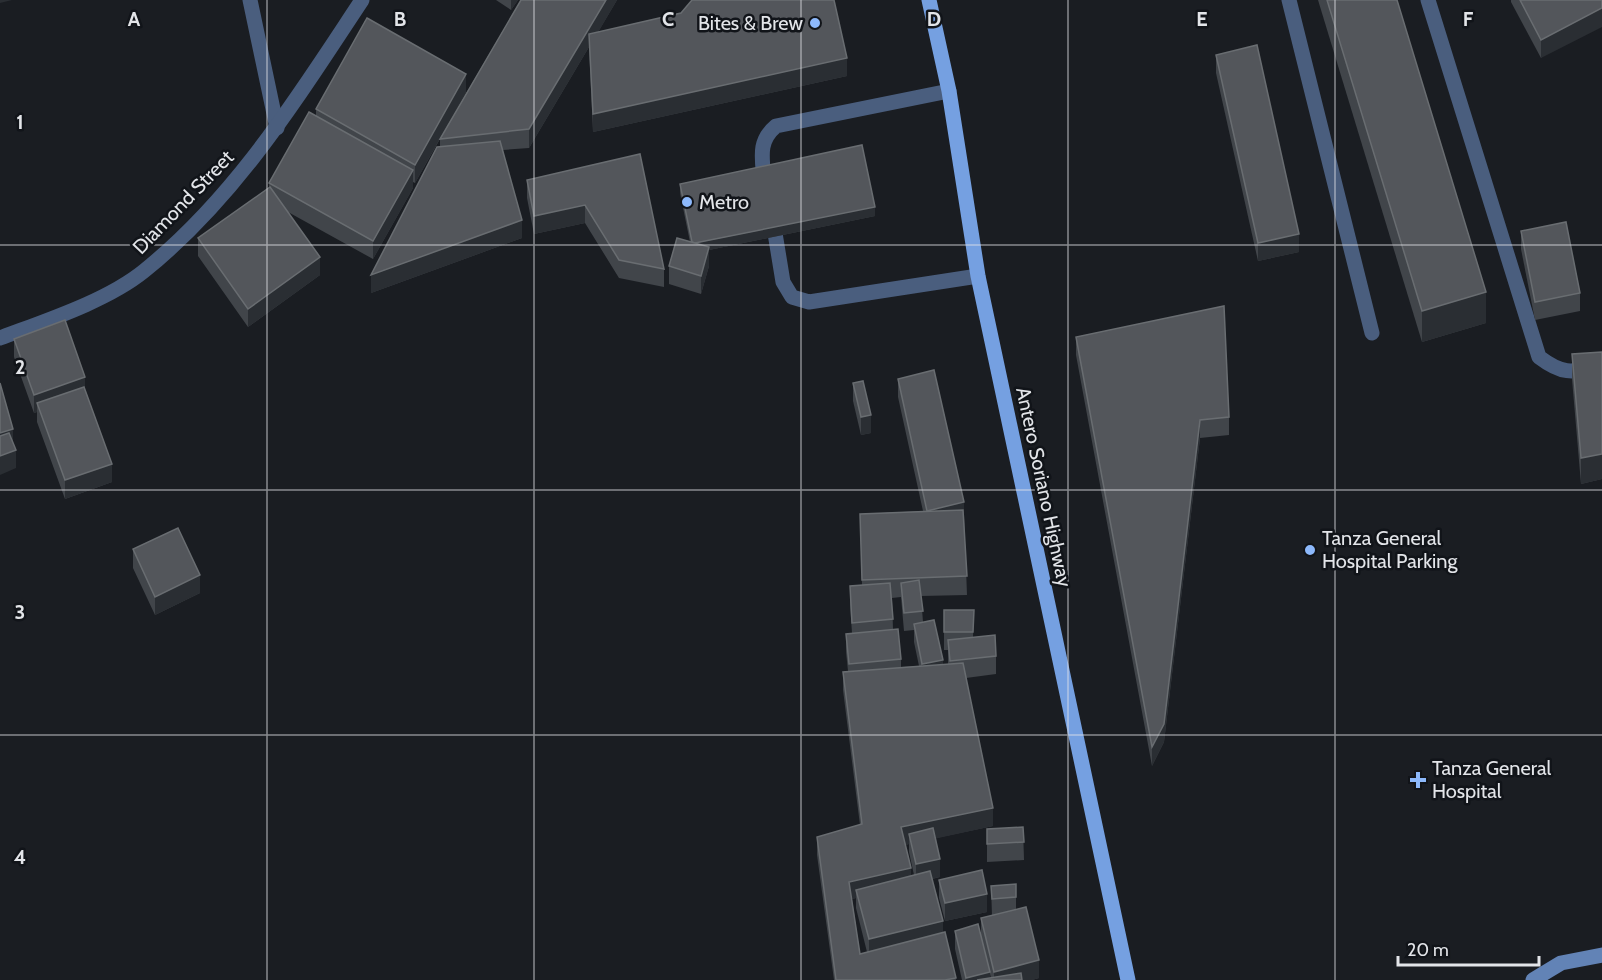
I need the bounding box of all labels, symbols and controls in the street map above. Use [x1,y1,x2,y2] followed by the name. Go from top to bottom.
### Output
[128,7,141,31] text: A
[394,7,406,31] text: B
[662,7,674,31] text: C
[927,7,941,31] text: D
[1196,7,1208,31] text: E
[1463,7,1474,31] text: F
[698,11,803,35] place label: Bites & Brew
[808,16,822,30] marker: Bites & Brew
[16,110,24,134] text: 1
[127,145,239,259] street label: Diamond Street
[699,190,749,214] place label: Metro
[680,195,694,209] marker: Metro
[15,355,25,379] text: 2
[1011,385,1077,589] street label: Antero Soriano Highway
[1322,526,1459,573] place label: Tanza General Hospital Parking
[1303,543,1317,557] marker: Tanza General Hospital Parking
[15,600,25,624] text: 3
[1432,756,1552,803] place label: Tanza General Hospital
[1409,771,1427,789] marker: Tanza General Hospital
[14,845,26,869] text: 4
[1398,929,1539,967] scale bar
[1407,939,1449,961] text: 20 m

